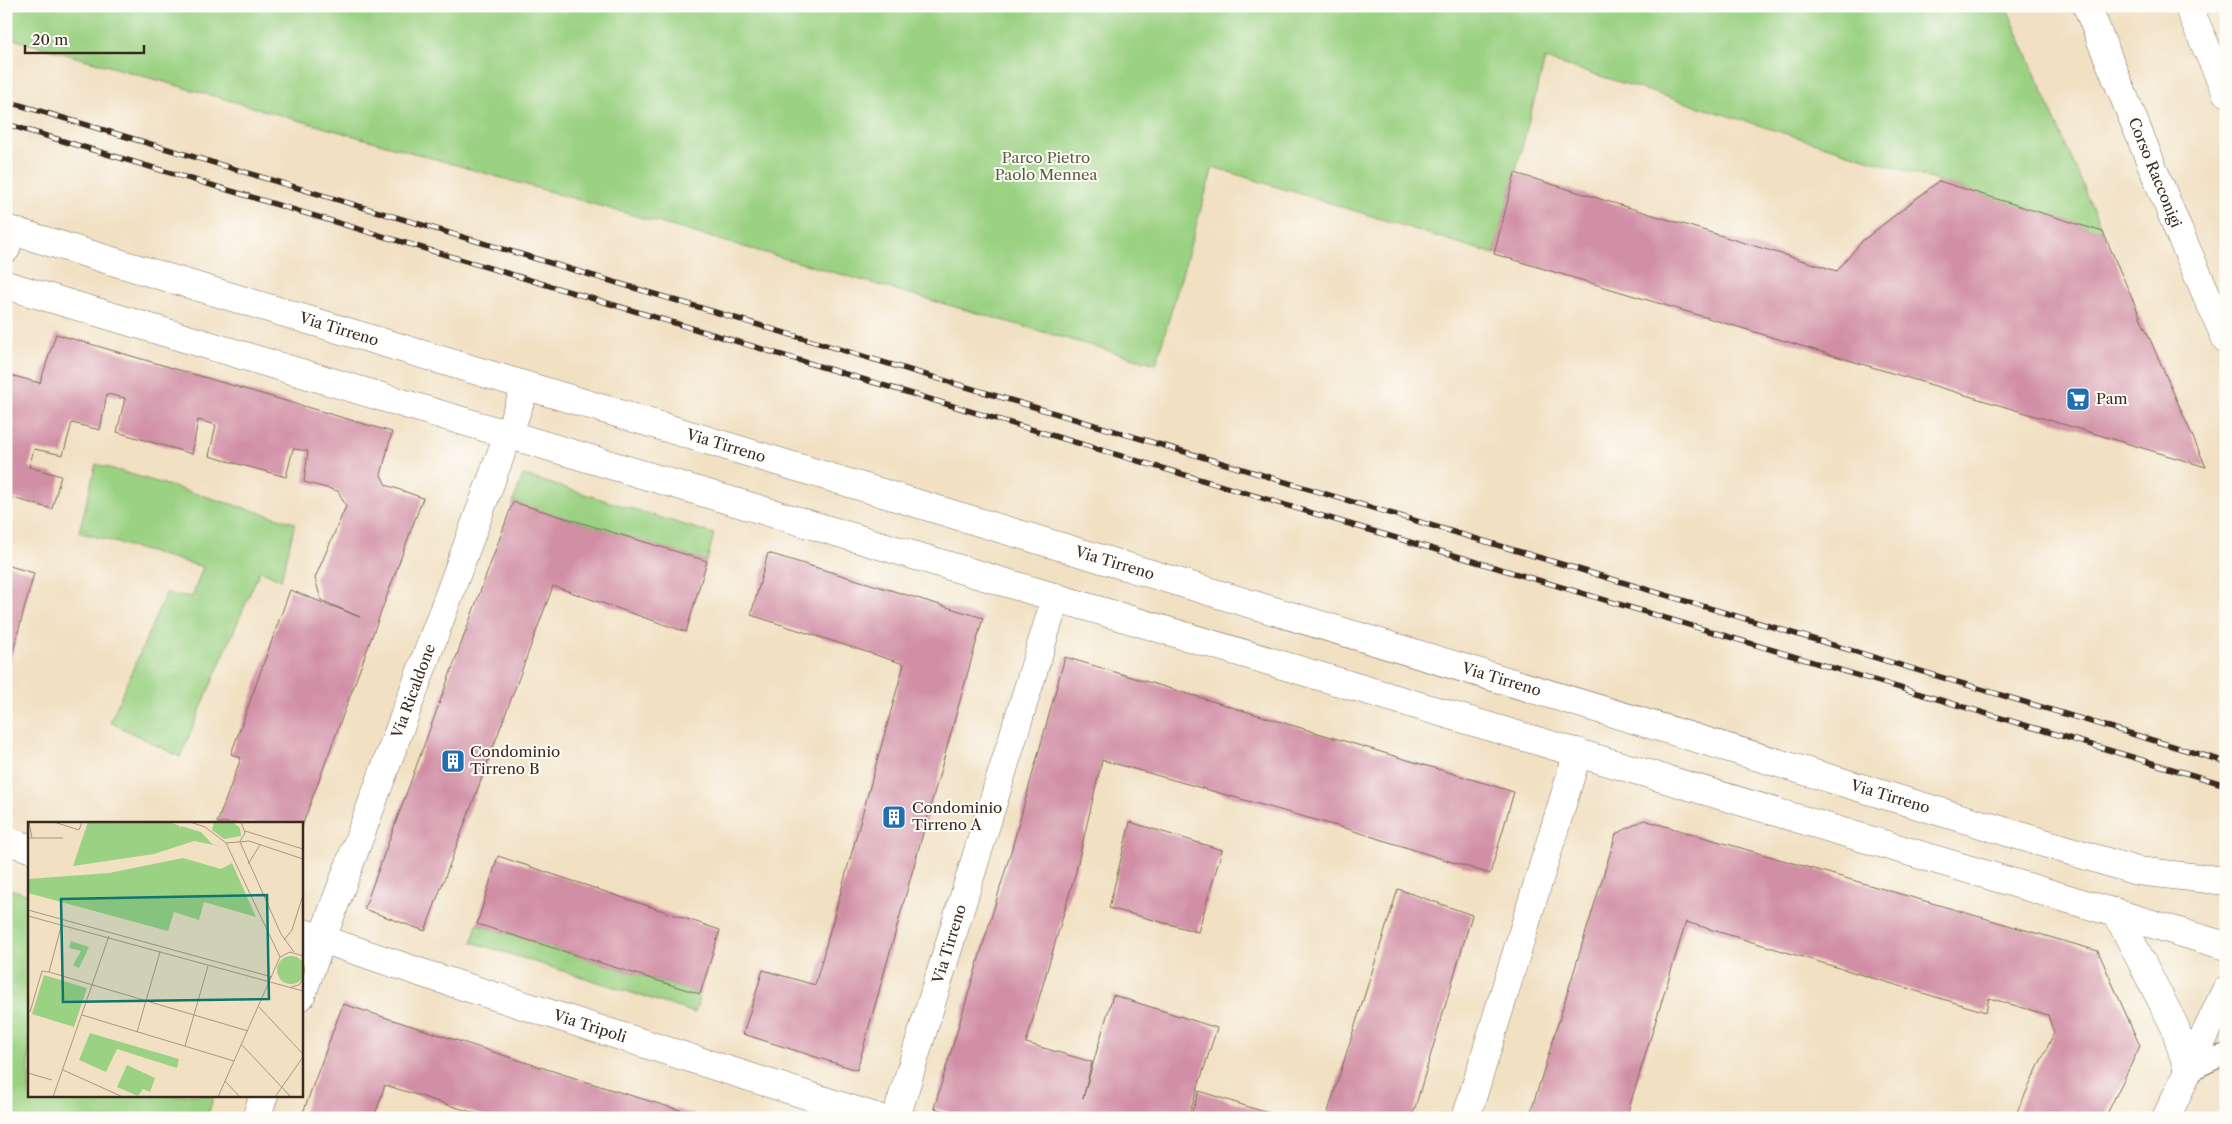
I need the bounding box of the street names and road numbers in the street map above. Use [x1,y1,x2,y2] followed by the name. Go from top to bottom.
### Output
[2124,115,2186,231] street label: Corso Racconigi
[296,308,381,350] street label: Via Tirreno
[683,424,768,466] street label: Via Tirreno
[1072,541,1157,583] street label: Via Tirreno
[387,641,439,742] street label: Via Ricaldone
[1459,658,1544,700] street label: Via Tirreno
[1848,775,1932,817] street label: Via Tirreno
[928,902,970,987] street label: Via Tirreno
[550,1005,629,1046] street label: Via Tripoli

